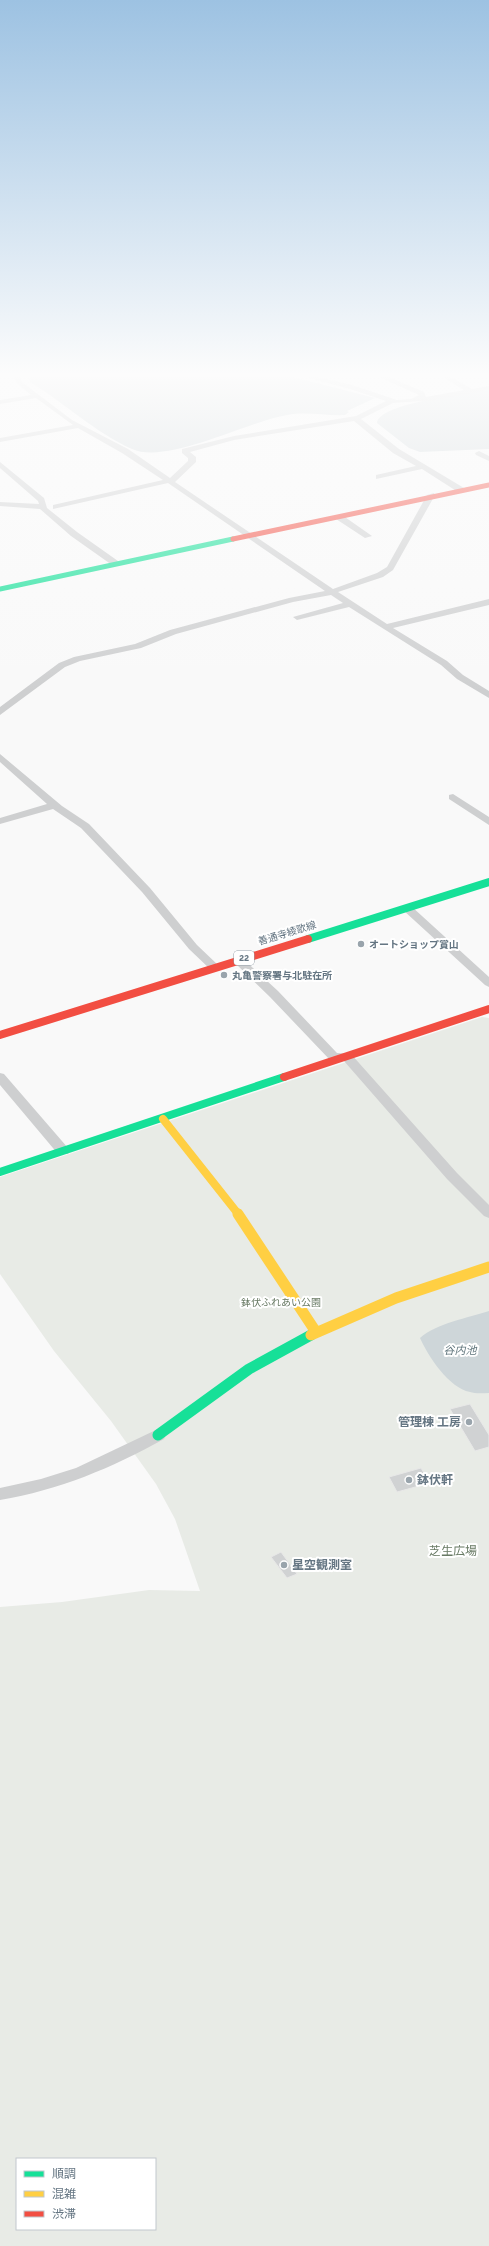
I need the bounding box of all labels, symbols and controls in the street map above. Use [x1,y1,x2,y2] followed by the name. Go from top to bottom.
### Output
[257,919,317,947] street label: 善通寺綾歌線
[356,939,366,949] marker: オートショップ賞山
[369,939,459,950] place label: オートショップ賞山
[234,951,254,965] road number: 22
[219,970,229,980] marker: 丸亀警察署与北駐在所
[232,970,332,981] place label: 丸亀警察署与北駐在所
[241,1297,321,1308] park label: 鉢伏ふれあい公園
[444,1344,477,1357] water label: 谷内池
[398,1415,461,1429] place label: 管理棟 工房
[464,1417,474,1427] marker: 管理棟 工房
[416,1473,453,1487] place label: 鉢伏軒
[404,1475,414,1485] marker: 鉢伏軒
[429,1544,477,1558] park label: 芝生広場
[292,1558,352,1572] place label: 星空観測室
[279,1560,289,1570] marker: 星空観測室
[16,2158,156,2230] legend
[52,2167,76,2181] text: 順調
[52,2187,76,2201] text: 混雑
[52,2207,76,2221] text: 渋滞

